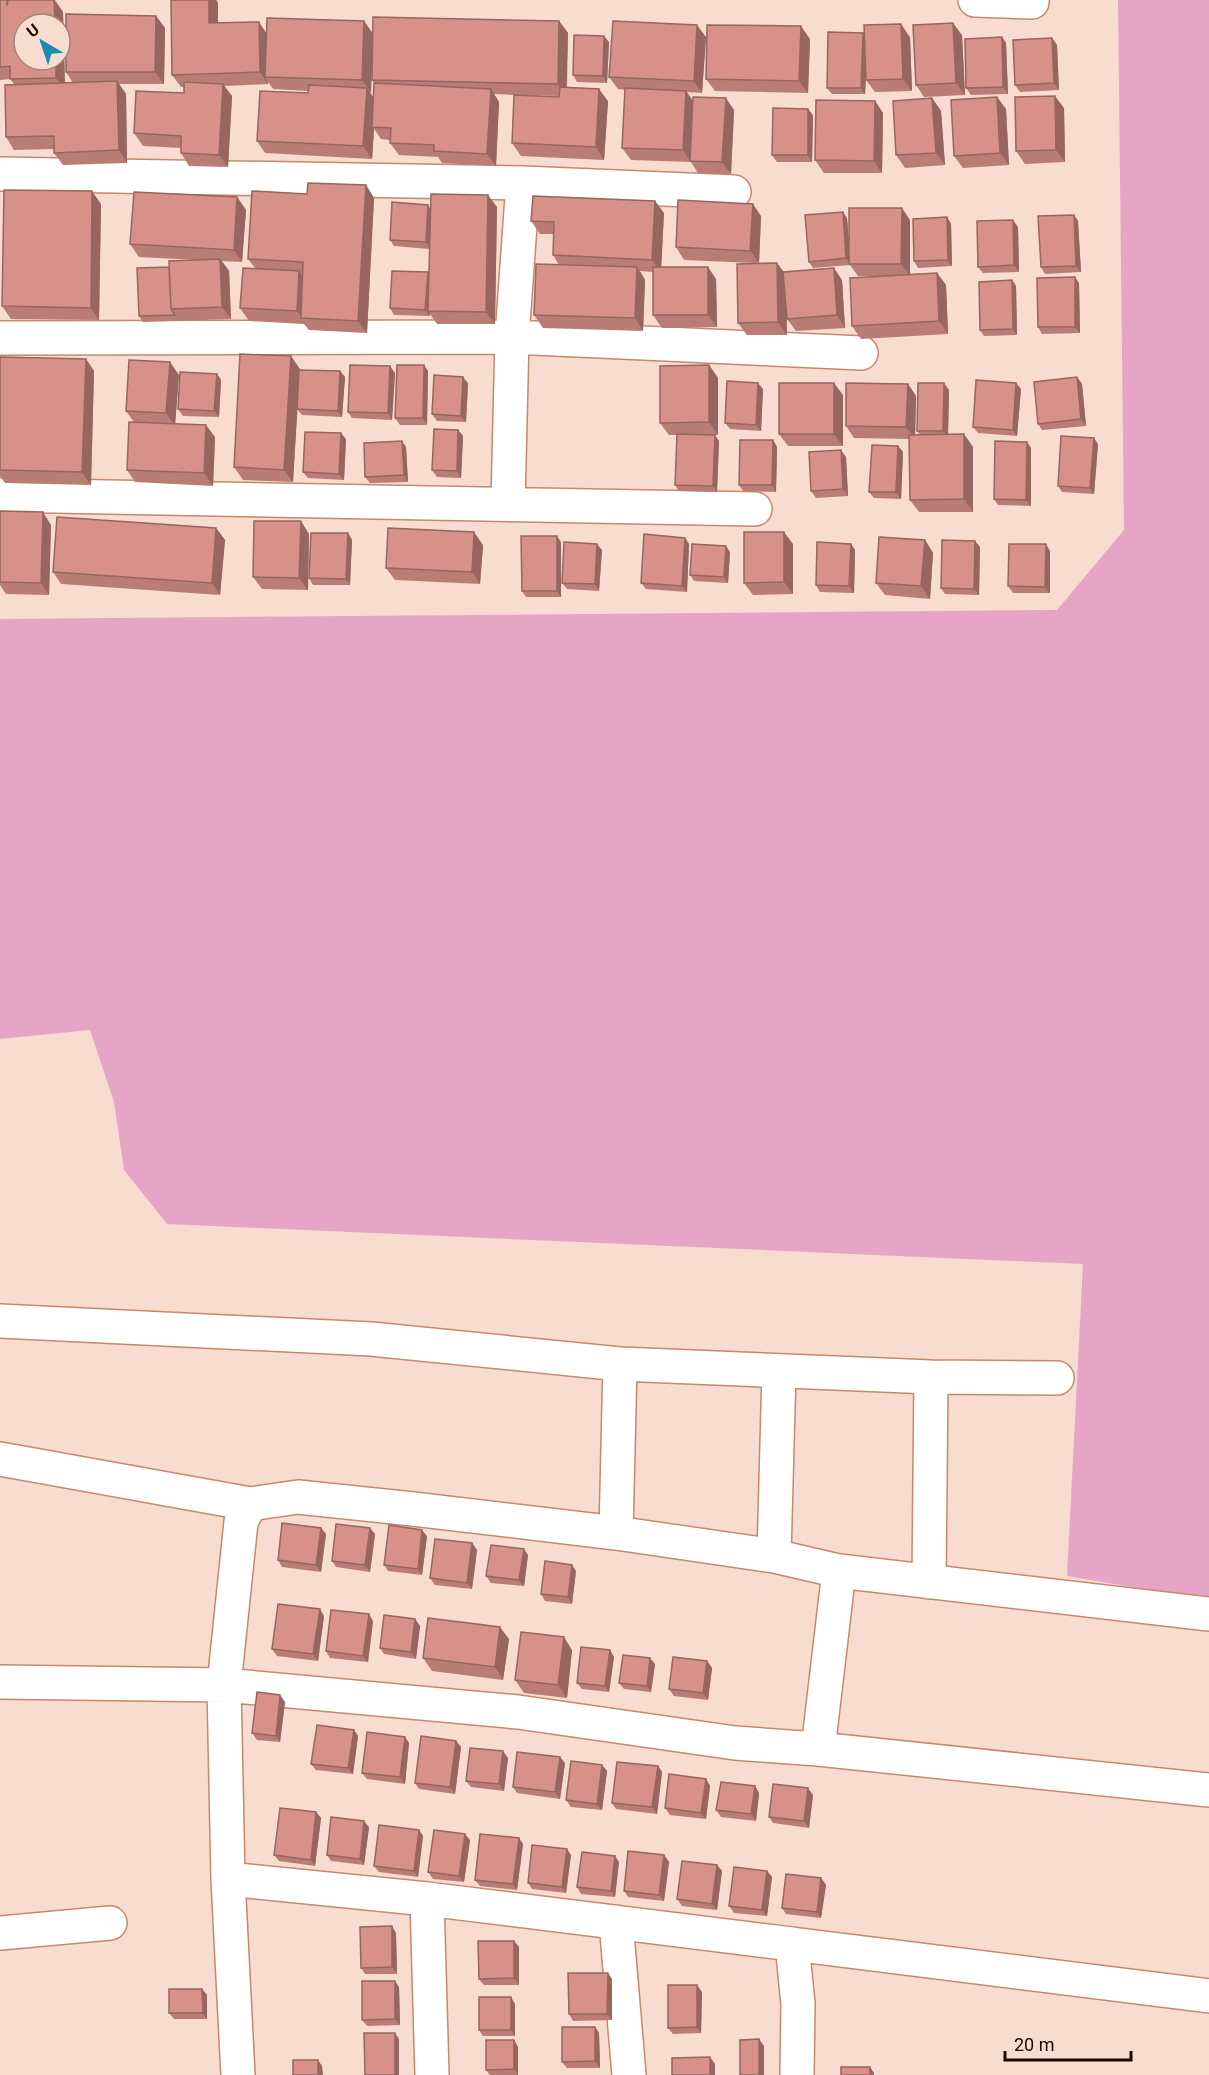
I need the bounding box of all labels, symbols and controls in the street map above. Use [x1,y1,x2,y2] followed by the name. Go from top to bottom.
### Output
[12,12,72,72] north arrow
[23,20,43,41] text: U
[1005,2024,1131,2062] scale bar
[1014,2034,1054,2055] text: 20 m

